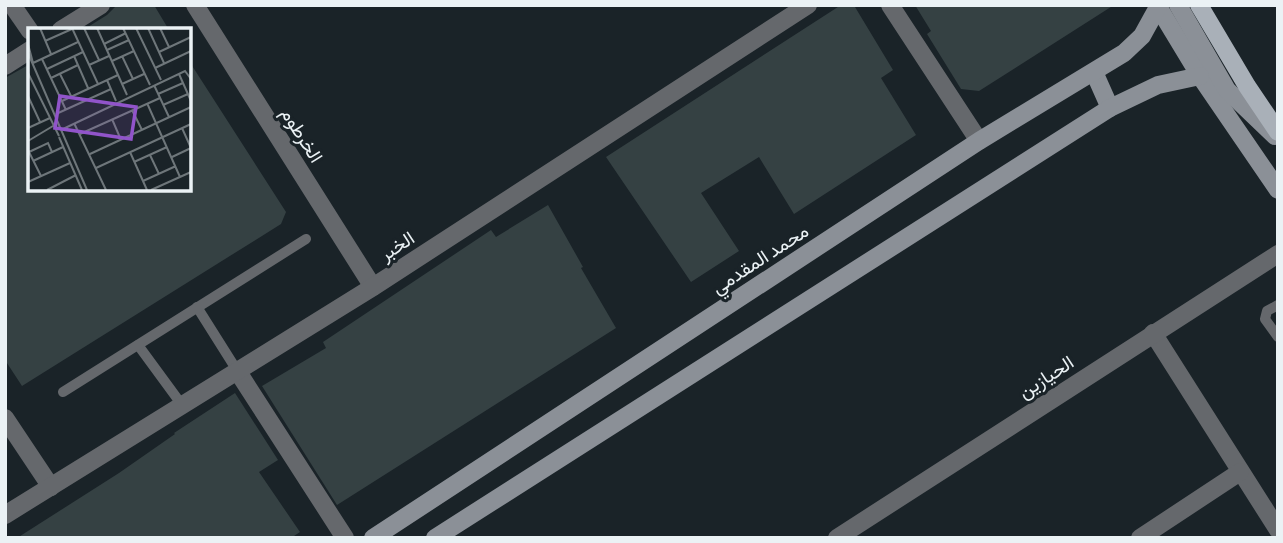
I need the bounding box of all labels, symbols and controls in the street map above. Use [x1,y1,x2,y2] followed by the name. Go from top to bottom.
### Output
[28,28,191,191] inset map
[275,104,327,167] street label: الخرطوم
[708,220,815,302] street label: محمد المقدمي
[375,227,419,266] street label: الخبر
[1014,351,1078,403] street label: الحيازين

